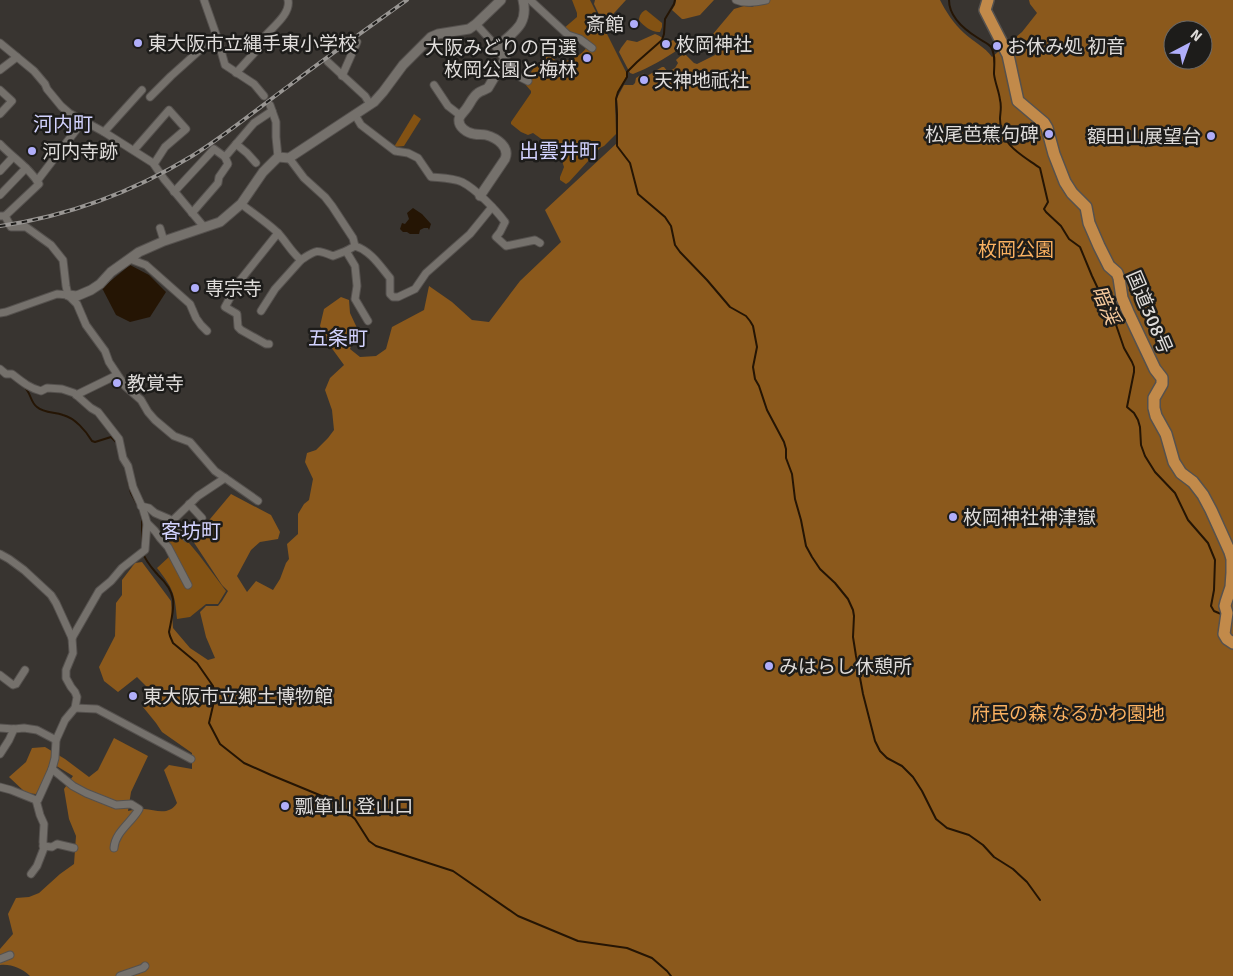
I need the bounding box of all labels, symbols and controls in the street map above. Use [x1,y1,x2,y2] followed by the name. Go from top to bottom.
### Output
[586,13,624,37] place label: 斎館
[628,18,640,30] marker: 斎館
[1163,20,1213,70] north arrow
[1187,26,1205,45] text: N
[148,32,357,56] place label: 東大阪市立縄手東小学校
[676,33,752,57] place label: 枚岡神社
[1007,35,1125,59] place label: お休み処 初音
[425,36,577,82] place label: 大阪みどりの百選 枚岡公園と梅林
[132,37,144,49] marker: 東大阪市立縄手東小学校
[660,38,672,50] marker: 枚岡神社
[991,40,1003,52] marker: お休み処 初音
[581,52,593,64] marker: 大阪みどりの百選 枚岡公園と梅林
[654,69,749,93] place label: 天神地祇社
[638,74,650,86] marker: 天神地祇社
[33,112,93,137] district label: 河内町
[925,123,1039,147] place label: 松尾芭蕉句碑
[1087,125,1201,149] place label: 額田山展望台
[1043,128,1055,140] marker: 松尾芭蕉句碑
[1205,130,1217,142] marker: 額田山展望台
[519,139,599,164] district label: 出雲井町
[42,140,118,164] place label: 河内寺跡
[26,145,38,157] marker: 河内寺跡
[978,238,1054,262] park label: 枚岡公園
[1121,267,1177,357] street label: 国道308号
[205,277,262,301] place label: 専宗寺
[189,282,201,294] marker: 専宗寺
[1086,282,1126,331] water label: 暗渓
[308,326,368,351] district label: 五条町
[127,372,184,396] place label: 教覚寺
[111,377,123,389] marker: 教覚寺
[963,506,1096,530] place label: 枚岡神社神津嶽
[947,511,959,523] marker: 枚岡神社神津嶽
[161,519,221,544] district label: 客坊町
[779,655,912,679] place label: みはらし休憩所
[763,660,775,672] marker: みはらし休憩所
[143,685,333,709] place label: 東大阪市立郷土博物館
[127,690,139,702] marker: 東大阪市立郷土博物館
[971,702,1165,726] park label: 府民の森 なるかわ園地
[295,795,413,819] place label: 瓢箪山 登山口
[279,800,291,812] marker: 瓢箪山 登山口

